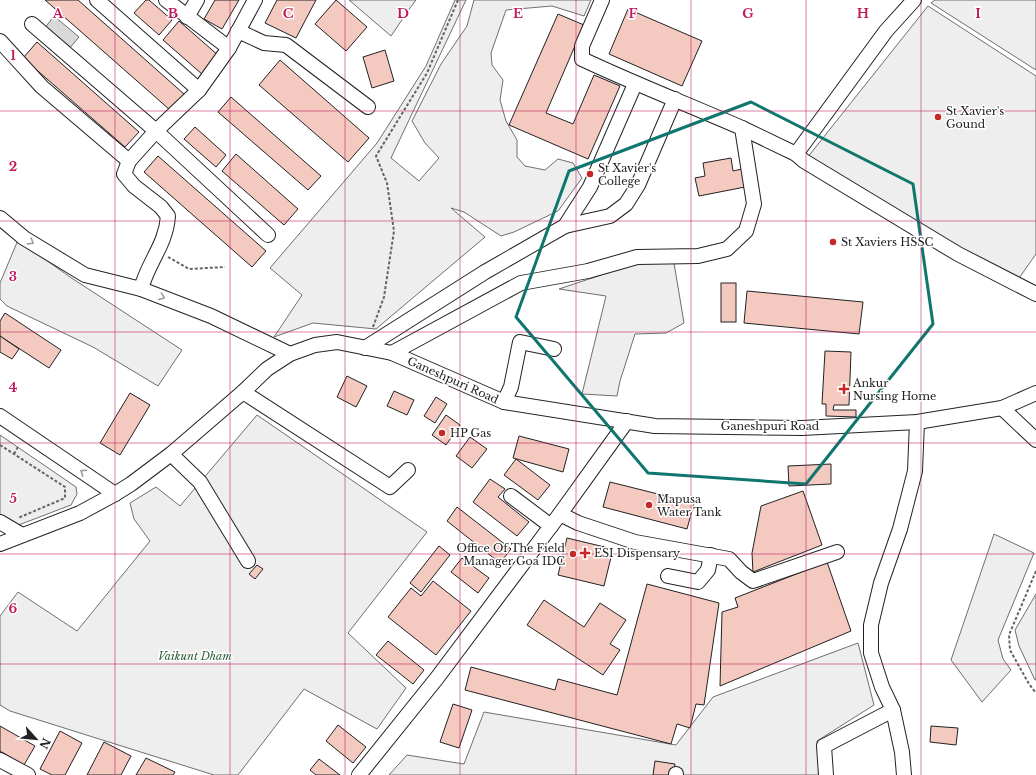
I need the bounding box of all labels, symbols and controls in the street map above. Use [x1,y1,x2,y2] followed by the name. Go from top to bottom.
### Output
[52,5,64,22] text: A
[168,5,178,22] text: B
[283,5,294,22] text: C
[397,5,409,22] text: D
[513,5,523,22] text: E
[629,5,638,22] text: F
[742,5,754,22] text: G
[857,5,869,22] text: H
[975,5,981,22] text: I
[10,47,16,64] text: 1
[946,104,1004,131] place label: St Xavier's Gound
[933,112,943,122] marker: St Xavier's Gound
[9,158,17,175] text: 2
[598,161,656,188] place label: St Xavier's College
[585,169,595,179] marker: St Xavier's College
[841,235,934,249] place label: St Xaviers HSSC
[27,237,34,244] one-way arrow
[828,237,838,247] marker: St Xaviers HSSC
[9,268,17,285] text: 3
[158,293,165,301] one-way arrow
[405,354,501,407] street label: Ganeshpuri Road
[852,376,936,403] place label: Ankur Nursing Home
[9,379,18,396] text: 4
[838,383,850,395] marker: Ankur Nursing Home
[721,419,820,433] street label: Ganeshpuri Road
[450,426,491,440] place label: HP Gas
[437,428,447,438] marker: HP Gas
[80,469,87,477] one-way arrow
[9,490,17,507] text: 5
[656,492,722,519] place label: Mapusa Water Tank
[644,500,654,510] marker: Mapusa Water Tank
[456,541,566,568] place label: Office Of The Field Manager Goa IDC
[594,546,680,560] place label: ESI Dispensary
[579,547,591,559] marker: ESI Dispensary
[568,549,578,559] marker: Office Of The Field Manager Goa IDC
[9,600,18,617] text: 6
[158,649,232,663] park label: Vaikunt Dham
[16,719,56,759] north arrow
[36,736,53,752] text: N

